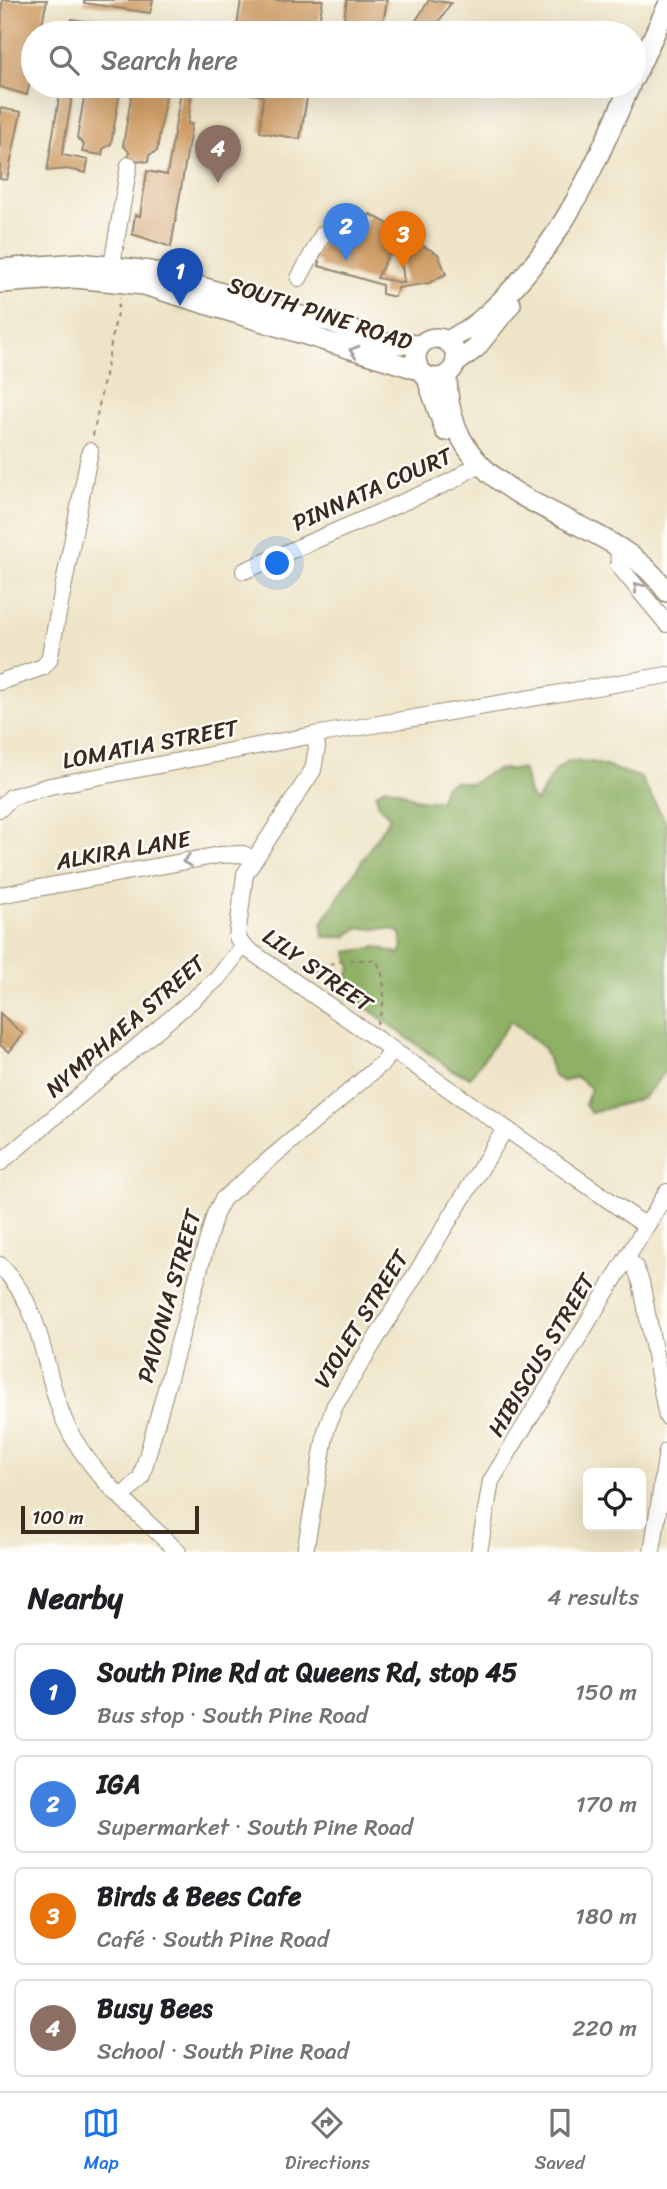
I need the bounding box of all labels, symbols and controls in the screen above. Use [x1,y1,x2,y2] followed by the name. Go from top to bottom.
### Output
[21,21,646,98] search box
[101,37,238,83] text: Search here
[45,41,83,79] icon: search
[195,125,241,183] pin: 4
[323,203,369,261] pin: 2
[380,211,426,269] pin: 3
[157,248,203,306] pin: 1
[222,264,418,363] street label: SOUTH PINE ROAD
[348,344,360,359] one-way arrow
[285,435,460,543] street label: PINNATA COURT
[260,546,294,580] your location
[634,582,646,595] one-way arrow
[59,707,243,782] street label: LOMATIA STREET
[52,818,195,883] street label: ALKIRA LANE
[181,853,193,868] one-way arrow
[254,917,383,1025] street label: LILY STREET
[36,944,216,1108] street label: NYMPHAEA STREET
[125,1204,214,1388] street label: PAVONIA STREET
[302,1241,421,1397] street label: VIOLET STREET
[476,1264,607,1445] street label: HIBISCUS STREET
[583,1468,646,1531] map controls
[583,1468,646,1531] button: locate
[32,1501,84,1534] text: 100 m
[21,1503,200,1535] scale bar
[28,1571,123,1625] text: Nearby
[547,1577,639,1618] text: 4 results
[97,1649,517,1695] text: South Pine Rd at Queens Rd, stop 45
[48,1672,58,1713] text: 1
[575,1672,637,1713] text: 150 m
[97,1695,368,1736] text: Bus stop · South Pine Road
[97,1761,140,1807] text: IGA
[46,1784,60,1825] text: 2
[576,1784,637,1825] text: 170 m
[97,1807,413,1848] text: Supermarket · South Pine Road
[97,1873,301,1919] text: Birds & Bees Cafe
[47,1896,59,1937] text: 3
[575,1896,637,1937] text: 180 m
[97,1919,329,1960] text: Café · South Pine Road
[97,1985,213,2031] text: Busy Bees
[46,2008,60,2049] text: 4
[572,2008,637,2049] text: 220 m
[97,2031,349,2072] text: School · South Pine Road
[82,2104,120,2179] tab: Map
[285,2104,370,2179] tab: Directions
[535,2104,585,2179] tab: Saved

